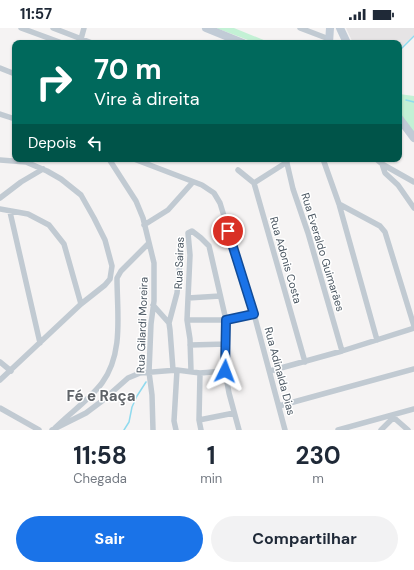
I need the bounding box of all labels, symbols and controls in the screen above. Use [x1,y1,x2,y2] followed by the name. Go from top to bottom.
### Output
[20,4,52,24] text: 11:57
[94,51,162,88] text: 70 m
[28,56,80,108] icon: right
[94,87,200,111] text: Vire à direita
[84,132,106,154] icon: left
[28,133,76,153] text: Depois
[298,191,348,313] street label: Rua Everaldo Guimarães
[211,214,245,248] pin
[267,215,305,305] street label: Rua Adonis Costa
[217,220,239,242] icon: arrive
[171,237,187,289] street label: Rua Sairas
[133,277,151,373] street label: Rua Gilardi Moreira
[262,325,298,417] street label: Rua Adinalda Dias
[204,350,246,392] position arrow
[67,386,135,406] district label: Fé e Raça
[73,440,127,471] text: 11:58
[207,440,216,471] text: 1
[296,440,341,471] text: 230
[73,470,127,487] text: Chegada
[200,470,222,487] text: min
[312,470,324,487] text: m
[16,516,203,562] button: Sair
[211,516,398,562] button: Compartilhar

